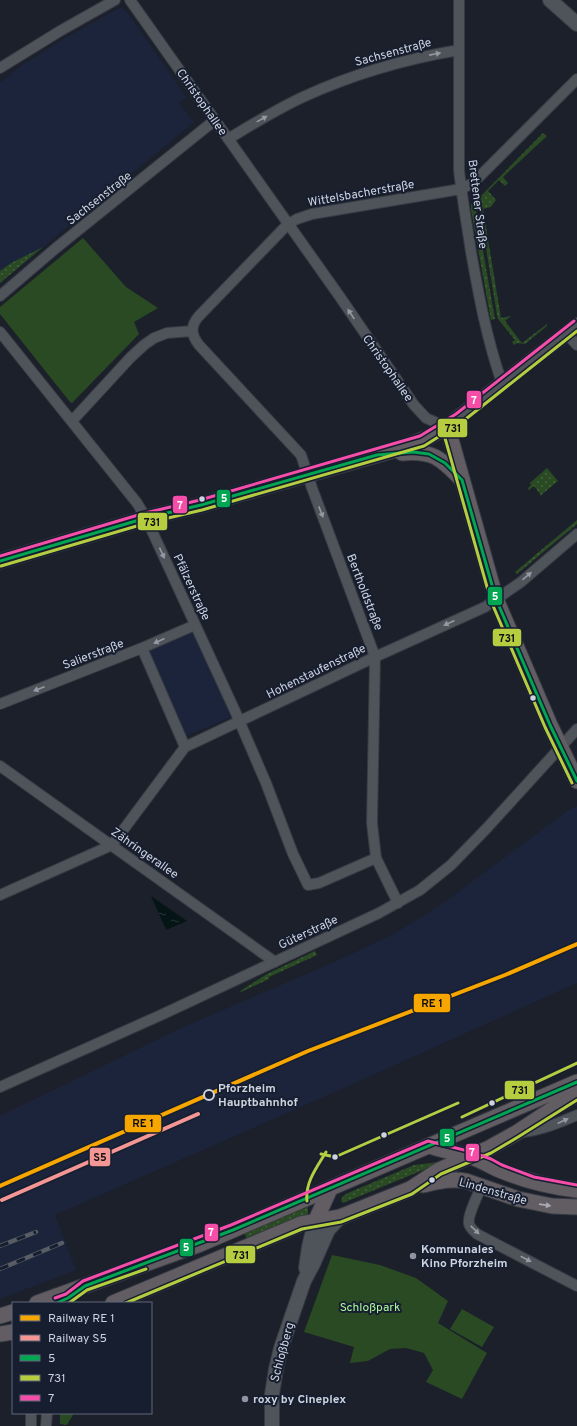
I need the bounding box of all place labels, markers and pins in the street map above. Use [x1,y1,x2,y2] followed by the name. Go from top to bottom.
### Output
[197,494,207,504] unlabelled marker
[528,693,538,703] unlabelled marker
[218,1081,299,1111] place label: Pforzheim Hauptbahnhof
[203,1089,215,1101] marker: Pforzheim Hauptbahnhof
[487,1098,497,1108] unlabelled marker
[379,1130,389,1140] unlabelled marker
[330,1152,340,1162] unlabelled marker
[427,1175,437,1185] unlabelled marker
[421,1242,508,1272] place label: Kommunales Kino Pforzheim
[408,1251,418,1261] marker: Kommunales Kino Pforzheim
[253,1392,346,1408] place label: roxy by Cineplex
[240,1394,250,1404] marker: roxy by Cineplex

